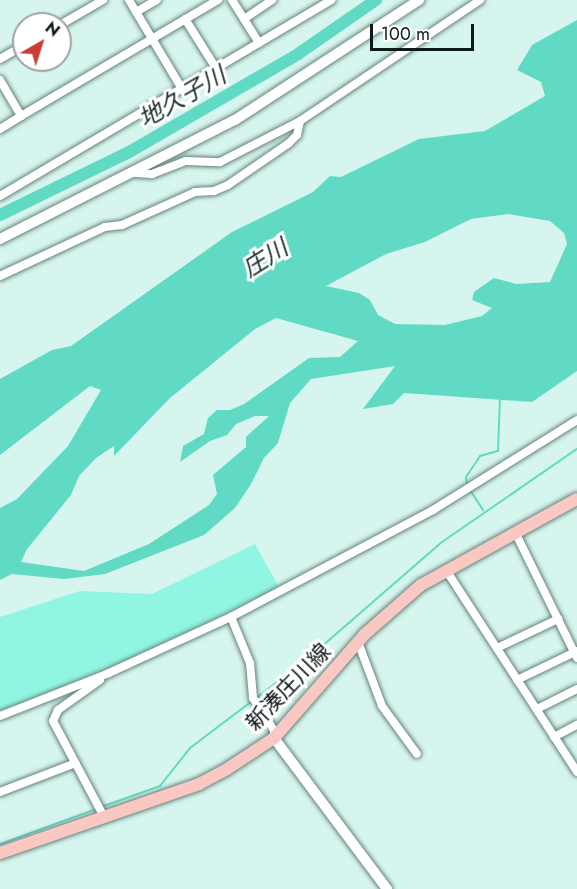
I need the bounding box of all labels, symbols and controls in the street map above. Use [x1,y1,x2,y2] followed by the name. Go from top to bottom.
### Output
[12,12,72,72] north arrow
[373,12,476,50] scale bar
[40,16,65,42] text: N
[381,21,430,47] text: 100 m
[133,61,231,133] water label: 地久子川
[237,233,293,283] water label: 庄川
[240,638,336,736] street label: 新湊庄川線

